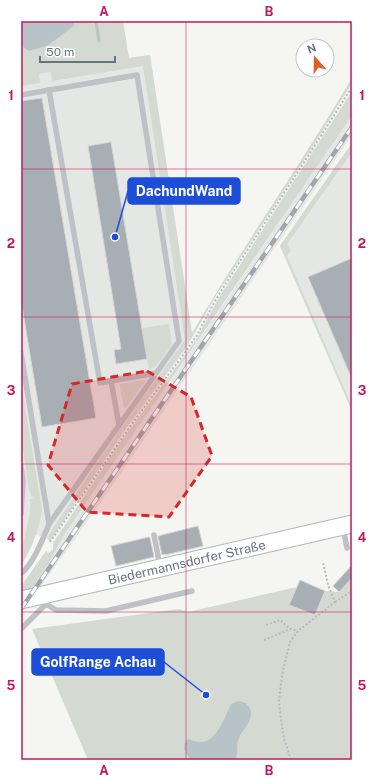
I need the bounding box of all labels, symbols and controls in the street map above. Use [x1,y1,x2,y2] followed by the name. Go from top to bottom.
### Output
[99,4,109,19] text: A
[265,4,274,19] text: B
[40,38,115,64] scale bar
[295,38,335,78] north arrow
[305,41,318,56] text: N
[46,45,74,59] text: 50 m
[8,88,14,103] text: 1
[359,88,365,103] text: 1
[128,178,240,204] callout: DachundWand
[136,183,232,199] text: DachundWand
[7,236,15,251] text: 2
[358,236,366,251] text: 2
[7,383,16,398] text: 3
[358,383,367,398] text: 3
[7,530,16,545] text: 4
[358,530,367,545] text: 4
[106,537,267,587] street label: Biedermannsdorfer Straße
[32,649,164,675] callout: GolfRange Achau
[40,654,156,670] text: GolfRange Achau
[7,678,16,693] text: 5
[358,678,367,693] text: 5
[99,763,109,778] text: A
[265,763,274,778] text: B

